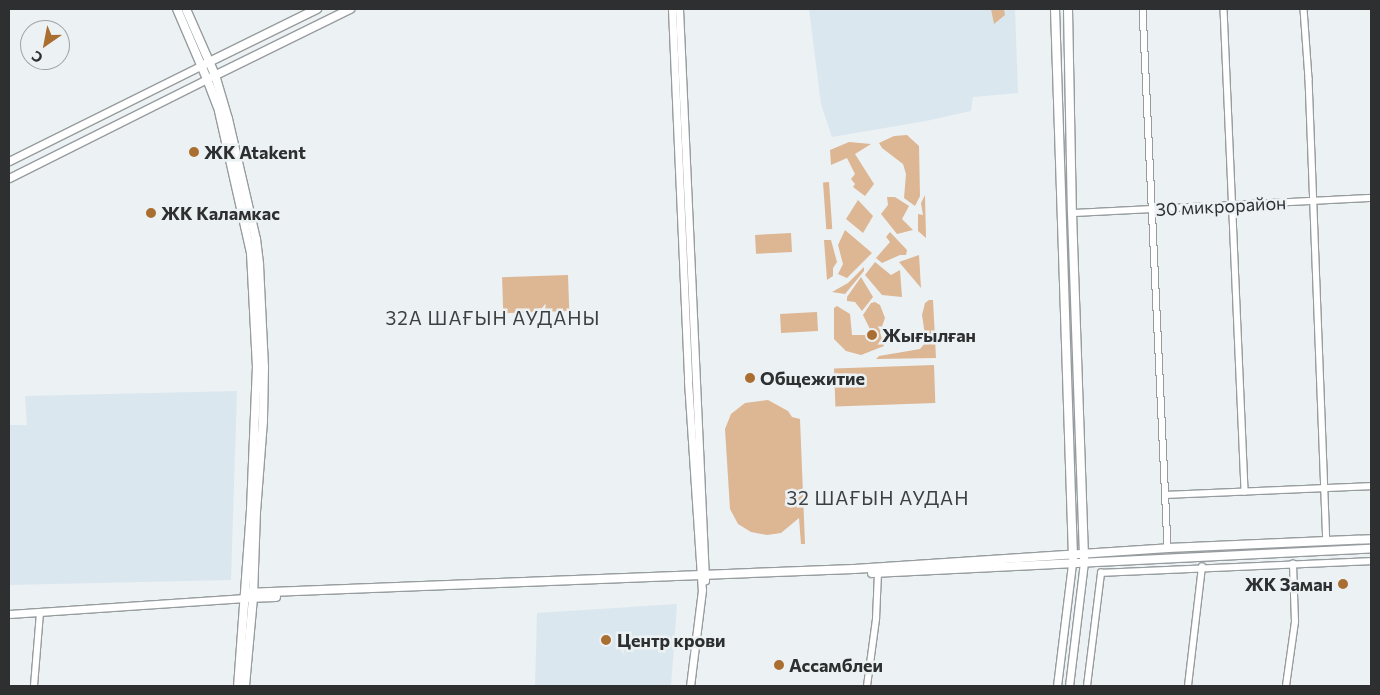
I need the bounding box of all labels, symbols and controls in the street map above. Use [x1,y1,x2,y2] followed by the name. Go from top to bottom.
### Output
[20,20,70,70] north arrow
[28,47,46,67] text: С
[204,141,306,163] place label: ЖК Atakent
[188,146,200,158] marker: ЖК Atakent
[1155,192,1287,220] street label: 30 микрорайон
[161,202,280,224] place label: ЖК Каламкас
[145,207,157,219] marker: ЖК Каламкас
[384,307,602,329] district label: 32А ШАҒЫН АУДАНЫ
[882,324,976,346] place label: Жығылған
[866,329,878,341] marker: Жығылған
[760,367,865,389] place label: Общежитие
[744,372,756,384] marker: Общежитие
[785,487,971,509] district label: 32 ШАҒЫН АУДАН
[1245,573,1333,595] place label: ЖК Заман
[1337,578,1349,590] marker: ЖК Заман
[617,629,726,651] place label: Центр крови
[599,633,613,647] marker: Центр крови
[789,654,883,676] place label: Ассамблеи
[773,659,785,671] marker: Ассамблеи

